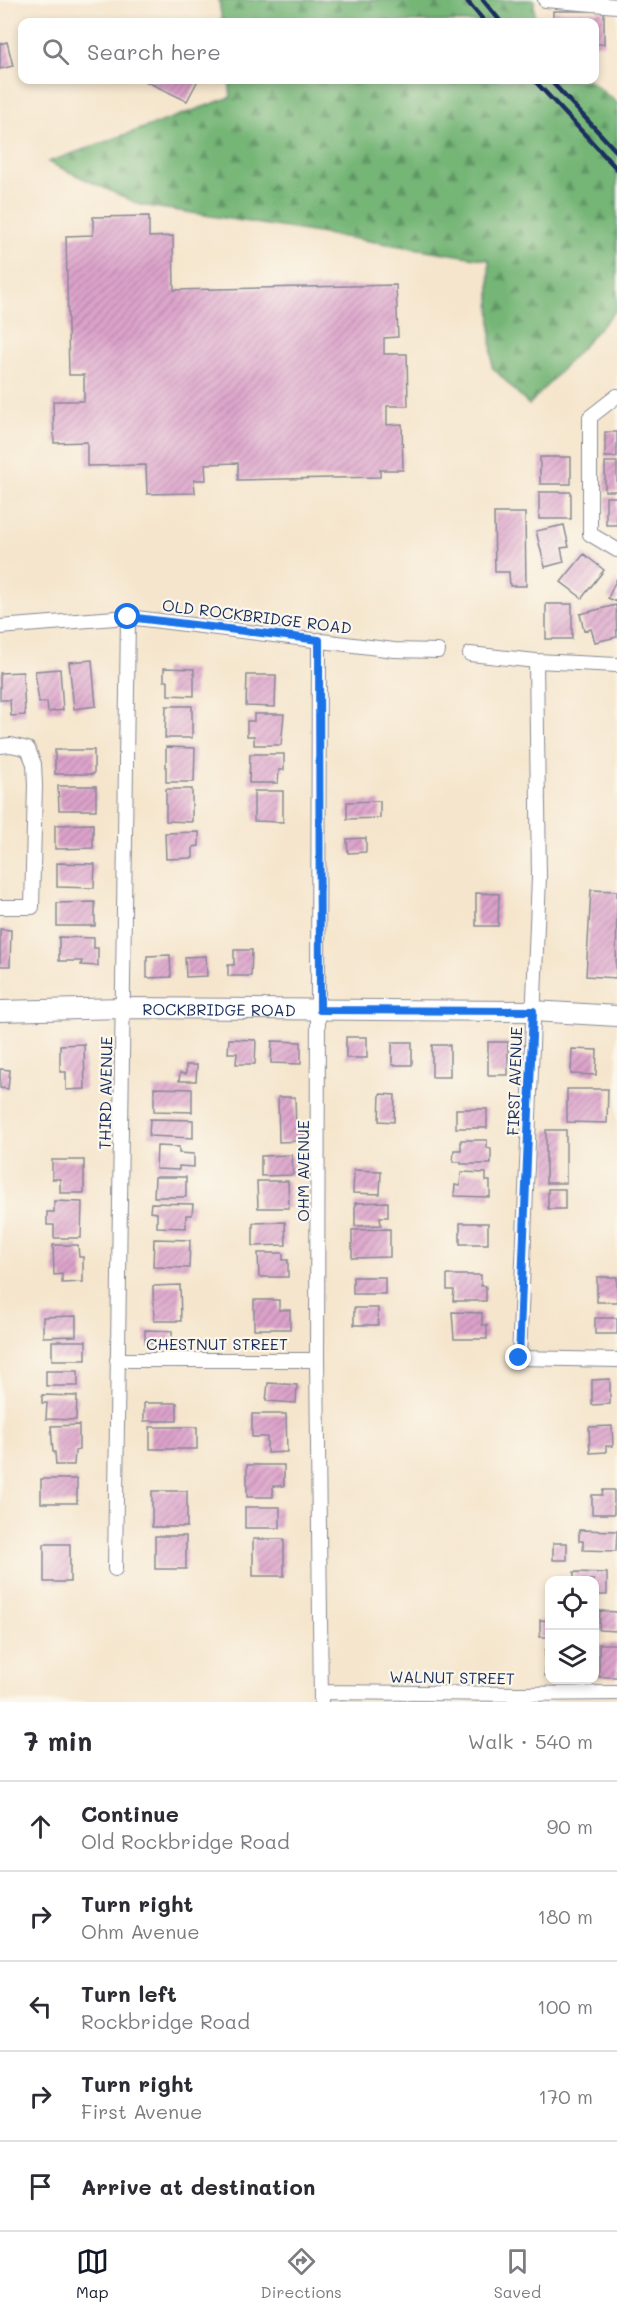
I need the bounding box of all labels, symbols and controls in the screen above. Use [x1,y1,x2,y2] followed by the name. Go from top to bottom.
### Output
[18,18,599,84] search box
[39,35,72,68] icon: search
[87,37,221,66] text: Search here
[161,594,353,638] street label: OLD ROCKBRIDGE ROAD
[114,603,140,629] route start
[142,998,296,1020] street label: ROCKBRIDGE ROAD
[502,1026,526,1136] street label: FIRST AVENUE
[94,1036,116,1150] street label: THIRD AVENUE
[292,1120,313,1222] street label: OHM AVENUE
[146,1333,288,1354] street label: CHESTNUT STREET
[505,1344,531,1370] route end
[545,1576,599,1684] map controls
[545,1576,599,1630] button: locate
[545,1630,599,1684] button: layers
[389,1665,515,1689] street label: WALNUT STREET
[24,1724,92,1758] text: 7 min
[468,1728,593,1754] text: Walk · 540 m
[81,1799,179,1828] text: Continue
[24,1810,57,1843] icon: ahead
[547,1813,593,1839] text: 90 m
[81,1828,290,1854] text: Old Rockbridge Road
[81,1889,193,1918] text: Turn right
[24,1900,57,1933] icon: right
[537,1903,593,1929] text: 180 m
[81,1918,200,1944] text: Ohm Avenue
[81,1979,177,2008] text: Turn left
[24,1990,57,2023] icon: left
[537,1993,593,2019] text: 100 m
[81,2008,250,2034] text: Rockbridge Road
[81,2069,193,2098] text: Turn right
[24,2080,57,2113] icon: right
[538,2083,593,2109] text: 170 m
[81,2098,202,2124] text: First Avenue
[24,2170,57,2203] icon: arrive
[81,2172,316,2201] text: Arrive at destination
[76,2245,109,2302] tab: Map
[261,2245,342,2302] tab: Directions
[494,2245,541,2302] tab: Saved

